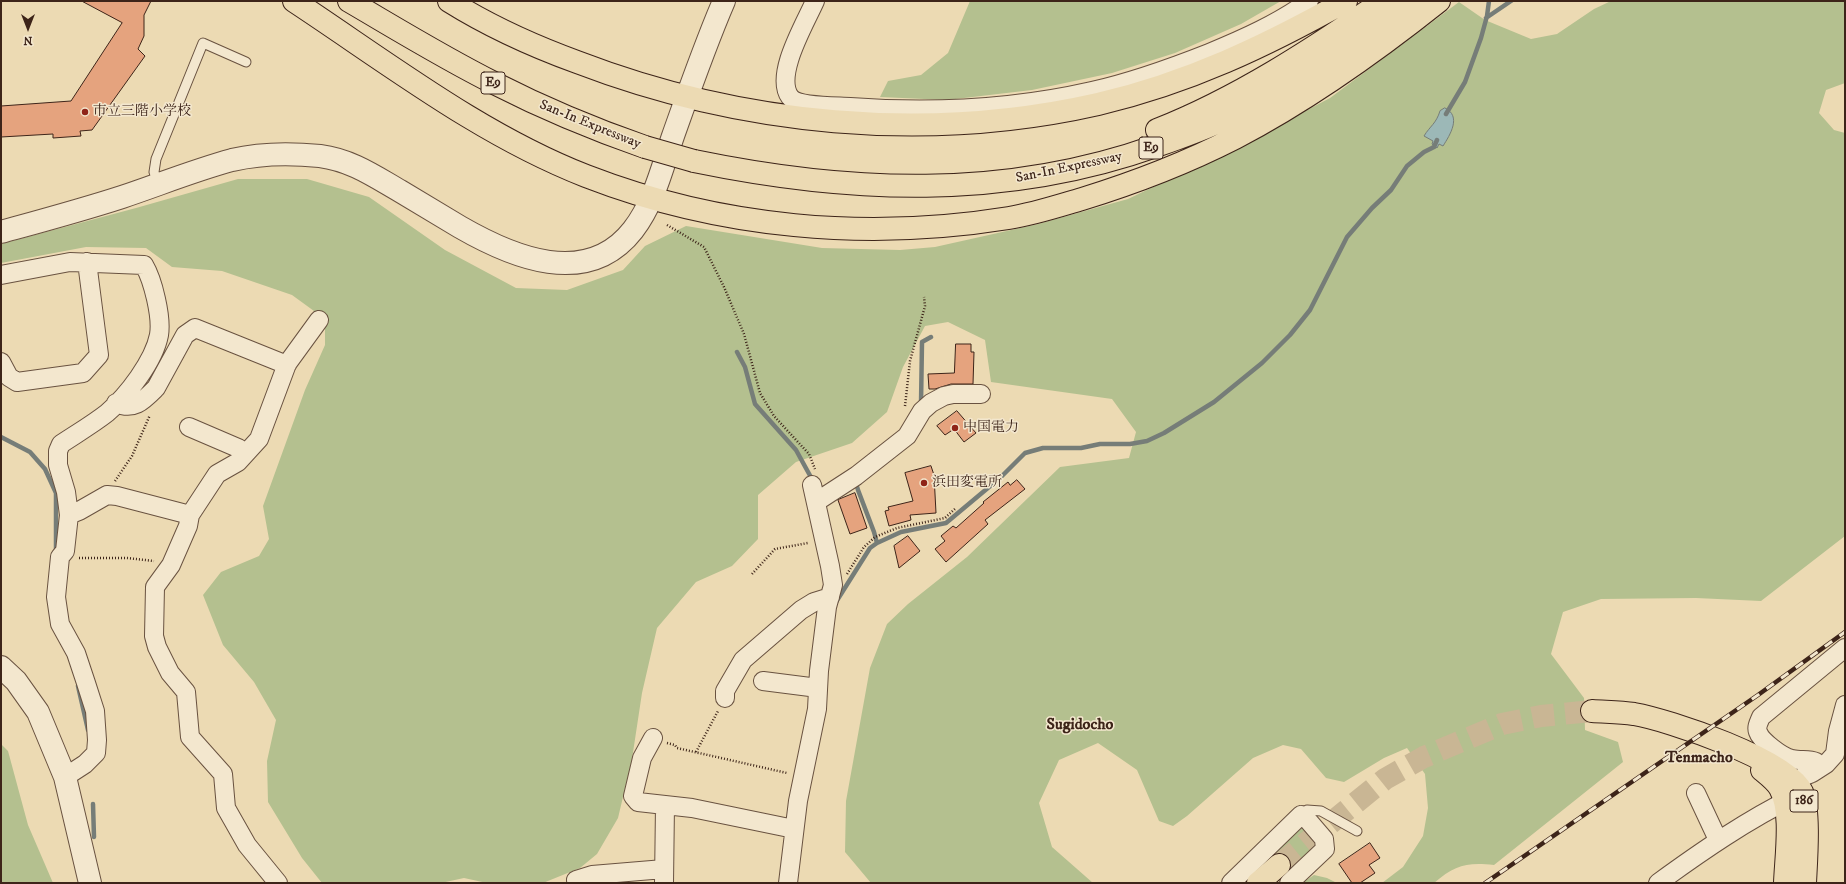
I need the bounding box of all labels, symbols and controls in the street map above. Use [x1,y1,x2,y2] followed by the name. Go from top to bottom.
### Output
[8,8,48,48] north arrow
[23,33,33,47] text: N
[481,72,505,94] road number: E9
[537,97,643,153] street label: San-In Expressway
[93,104,191,120] place label: 市立三階小学校
[80,107,90,117] marker: 市立三階小学校
[1139,137,1163,159] road number: E9
[1014,149,1124,187] street label: San-In Expressway
[963,420,1019,436] place label: 中国電力
[950,423,960,433] marker: 中国電力
[932,475,1002,491] place label: 浜田変電所
[919,478,929,488] marker: 浜田変電所
[1047,716,1113,736] district label: Sugidocho
[1665,749,1733,769] district label: Tenmacho
[1790,790,1818,812] road number: 186

